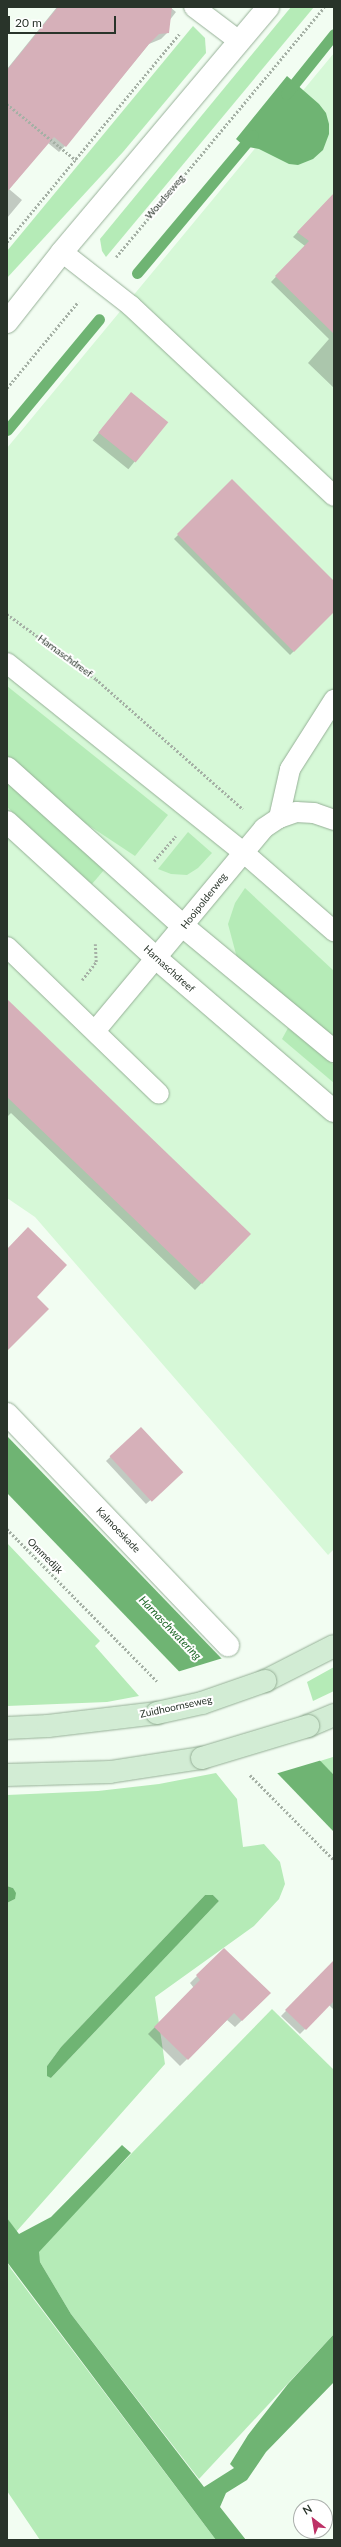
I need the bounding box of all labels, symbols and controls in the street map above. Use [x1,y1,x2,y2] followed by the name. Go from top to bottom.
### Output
[10,8,118,34] scale bar
[15,15,42,30] text: 20 m
[143,172,187,222] street label: Woudseweg
[35,632,95,680] street label: Harnaschdreef
[178,871,230,931] street label: Hooipolderweg
[141,943,197,995] street label: Harnaschdreef
[93,1505,143,1555] street label: Kalmoeskade
[25,1536,65,1576] street label: Ommedijk
[136,1593,204,1663] water label: Harnaschwatering
[139,1694,213,1720] street label: Zuidhoornseweg
[293,2499,333,2539] north arrow
[300,2501,314,2517] text: N

